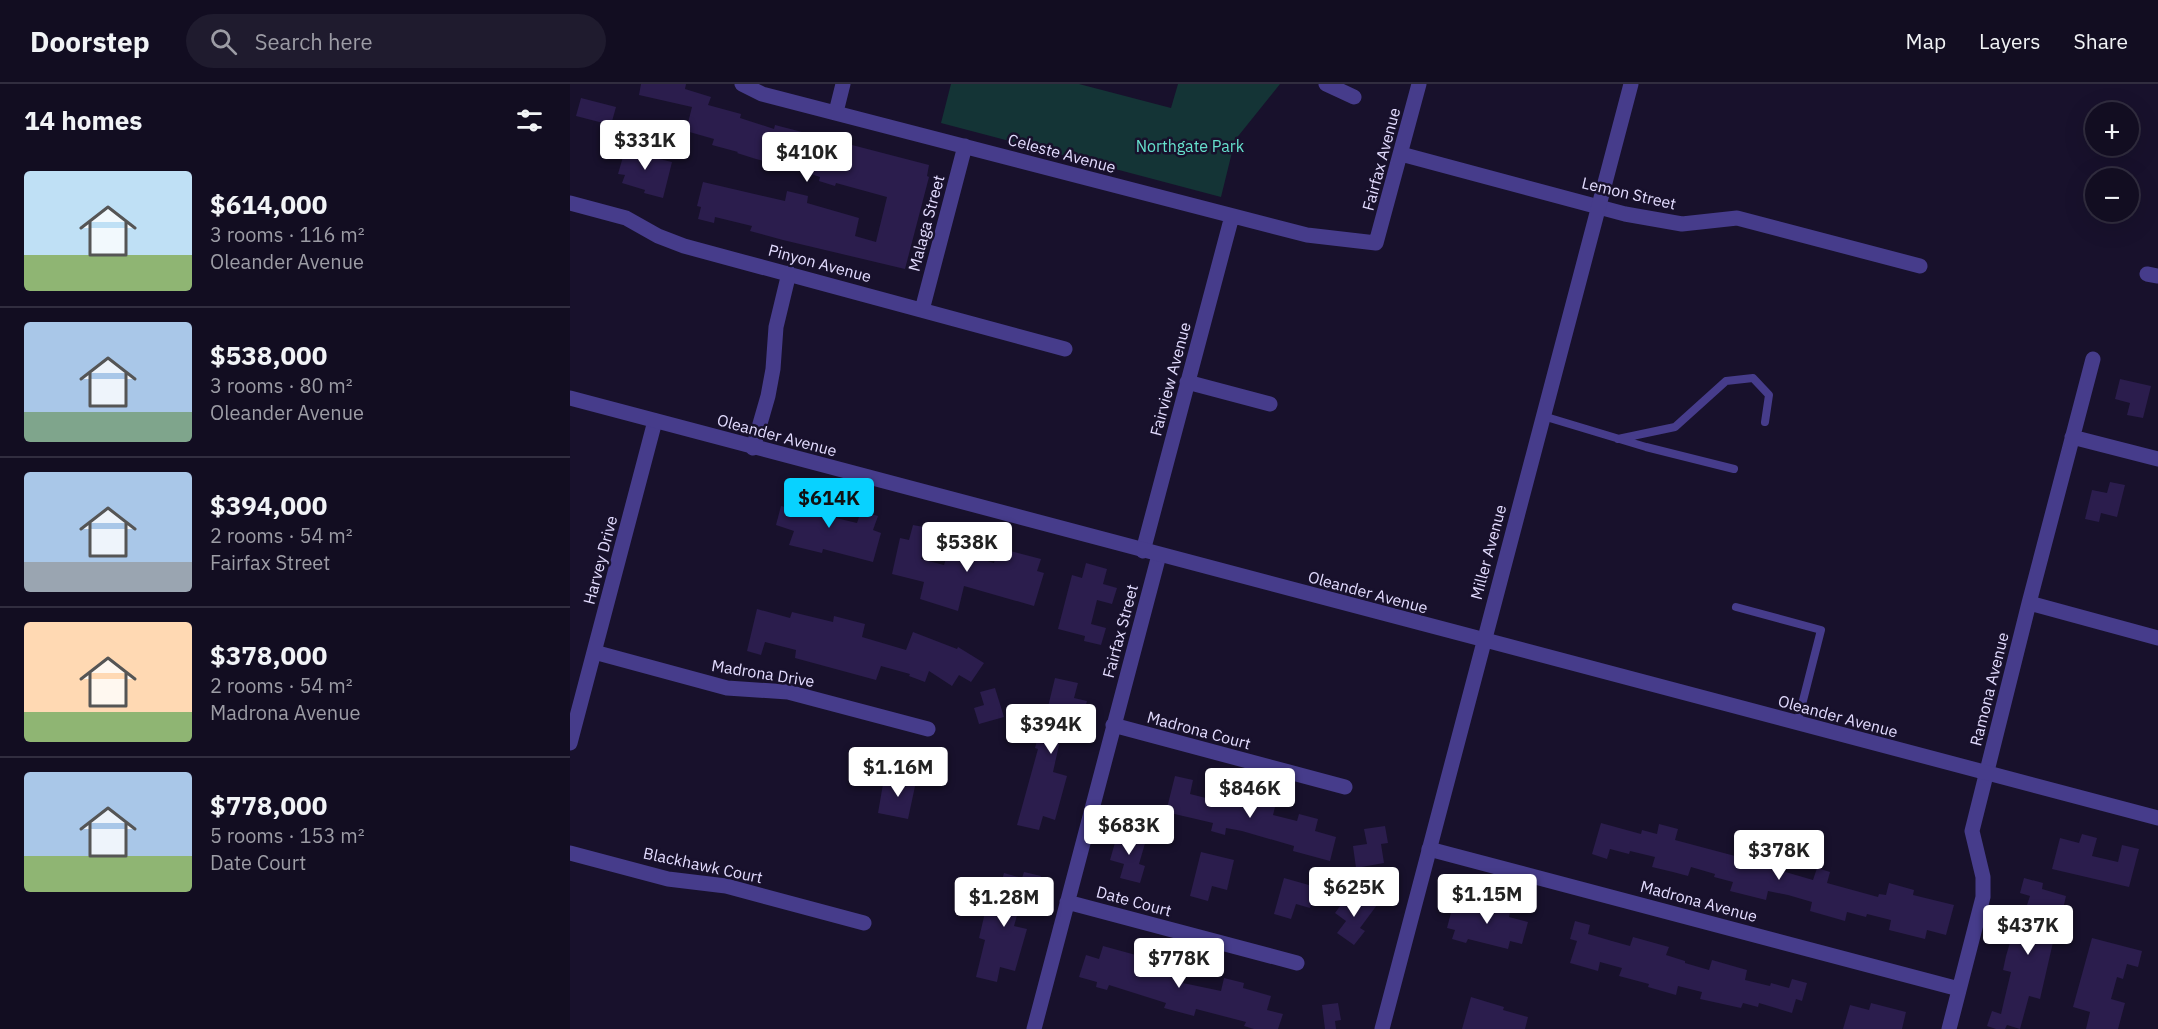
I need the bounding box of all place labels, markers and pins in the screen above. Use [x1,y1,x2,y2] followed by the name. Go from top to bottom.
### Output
[603,120,687,171] pin: $331K
[765,132,849,183] pin: $410K
[787,478,871,529] pin: $614K
[925,522,1009,573] pin: $538K
[1009,704,1093,755] pin: $394K
[849,747,947,798] pin: $1.16M
[1208,768,1292,819] pin: $846K
[1087,805,1171,856] pin: $683K
[1737,830,1821,881] pin: $378K
[1312,867,1396,918] pin: $625K
[1438,874,1536,925] pin: $1.15M
[955,877,1053,928] pin: $1.28M
[1986,905,2070,956] pin: $437K
[1137,938,1221,989] pin: $778K

